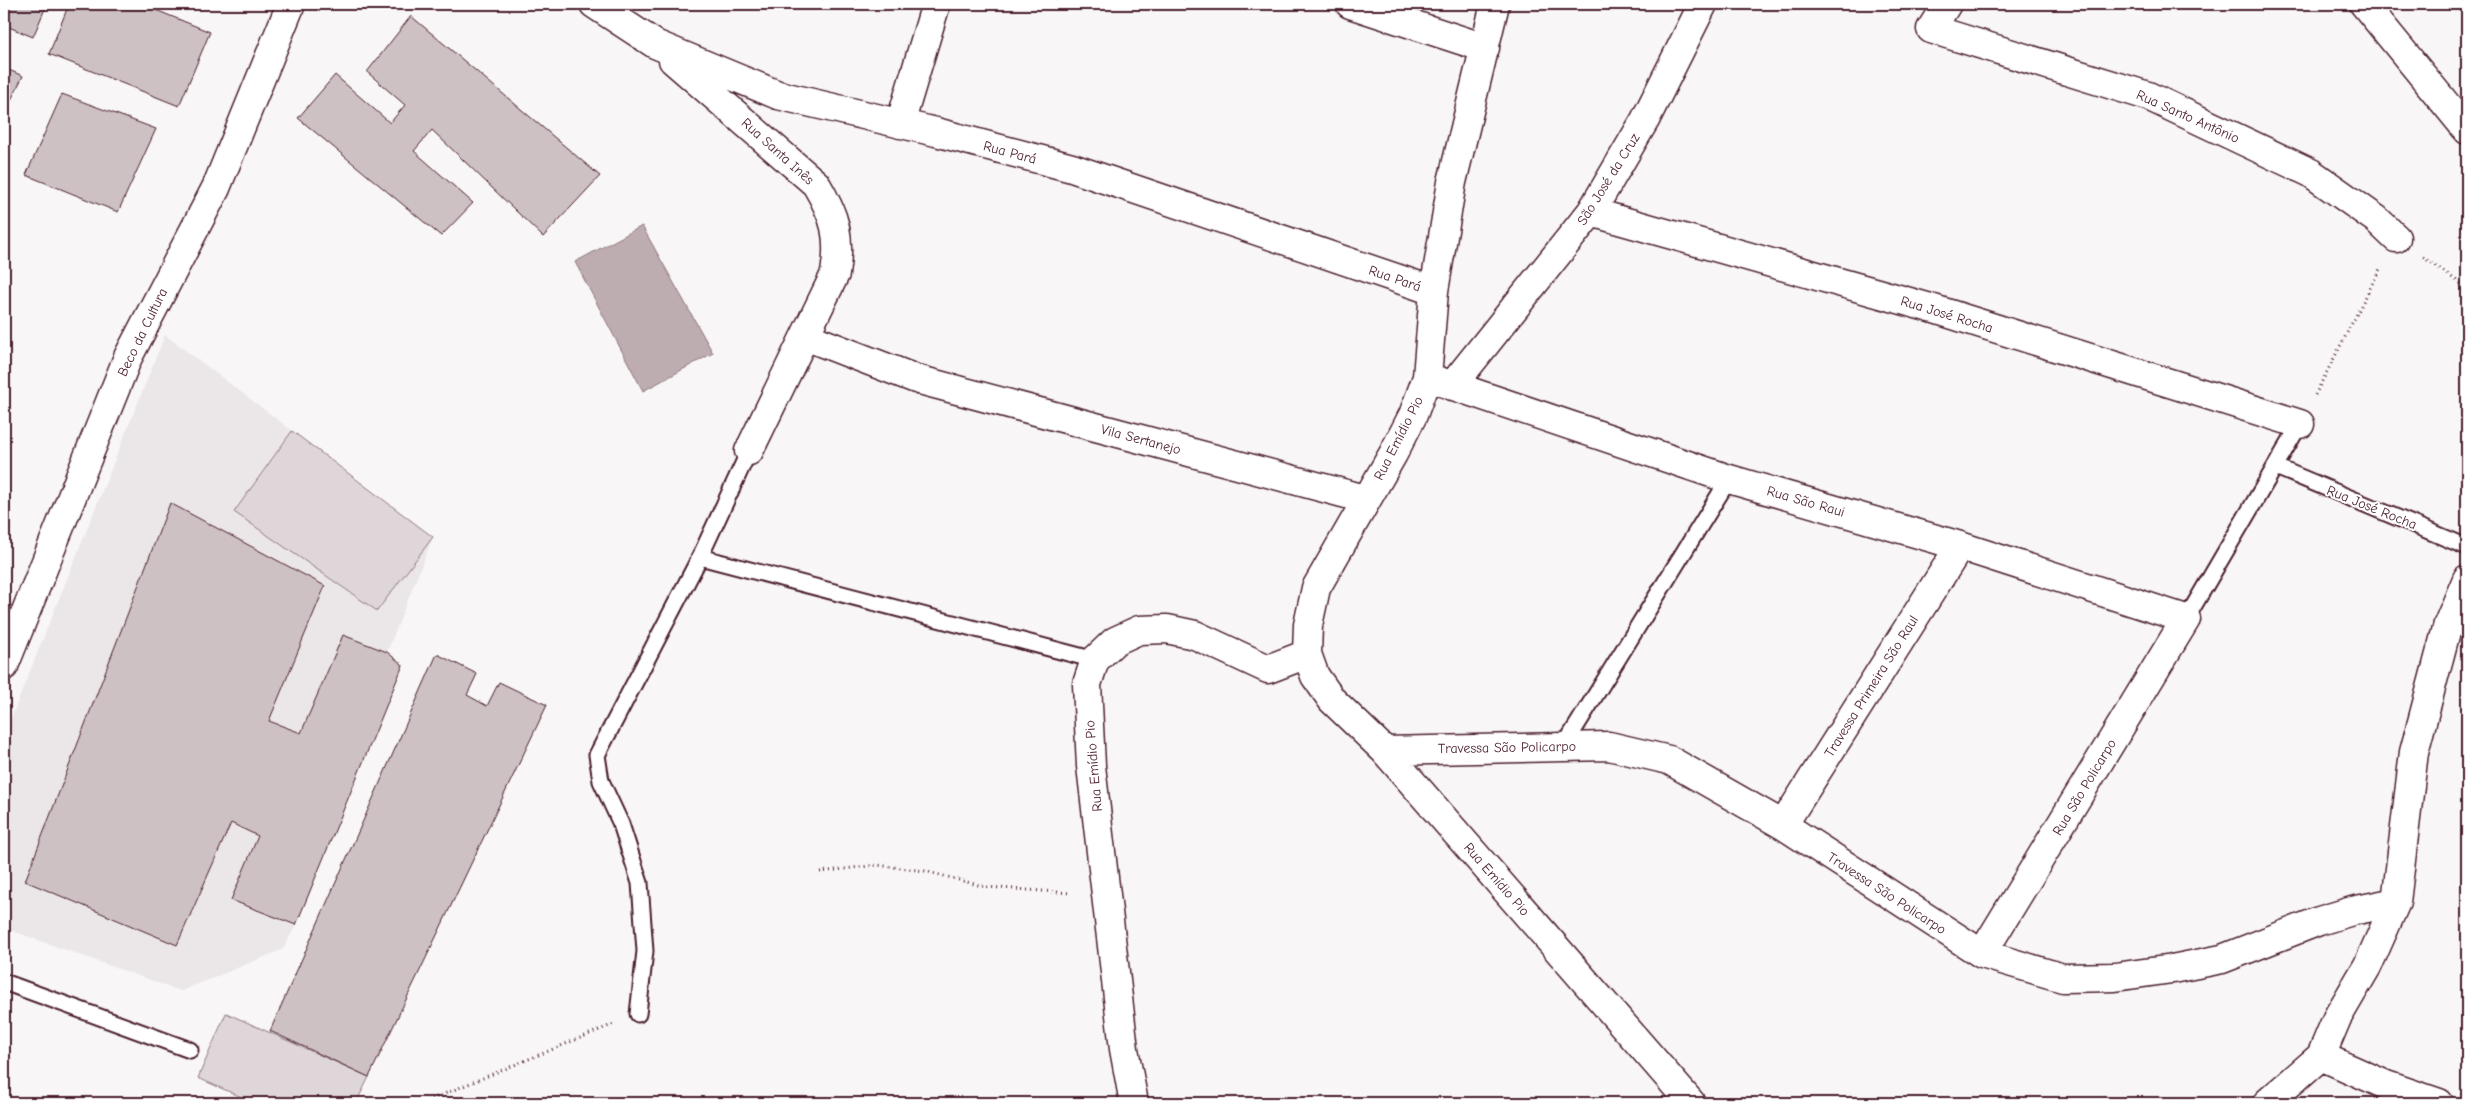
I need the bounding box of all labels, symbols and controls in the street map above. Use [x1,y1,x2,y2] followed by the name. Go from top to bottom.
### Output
[2134,86,2242,147] street label: Rua Santo Antônio
[738,114,818,188] street label: Rua Santa Inês
[1573,130,1643,228] street label: São José da Cruz
[981,137,1038,168] street label: Rua Pará
[1366,262,1423,295] street label: Rua Pará
[114,285,171,379] street label: Beco da Cultura
[1899,292,1995,337] street label: Rua José Rocha
[1370,394,1427,483] street label: Rua Emídio Pio
[1099,421,1183,458] street label: Vila Sertanejo
[1765,482,1847,521] street label: Rua São Raui
[2324,482,2419,533] street label: Rua José Rocha
[1821,612,1922,760] street label: Travessa Primeira São Raul
[1081,720,1106,812] street label: Rua Emídio Pio
[2049,736,2120,839] street label: Rua São Policarpo
[1438,738,1576,757] street label: Travessa São Policarpo
[1460,839,1533,920] street label: Rua Emídio Pio
[1824,849,1949,938] street label: Travessa São Policarpo

